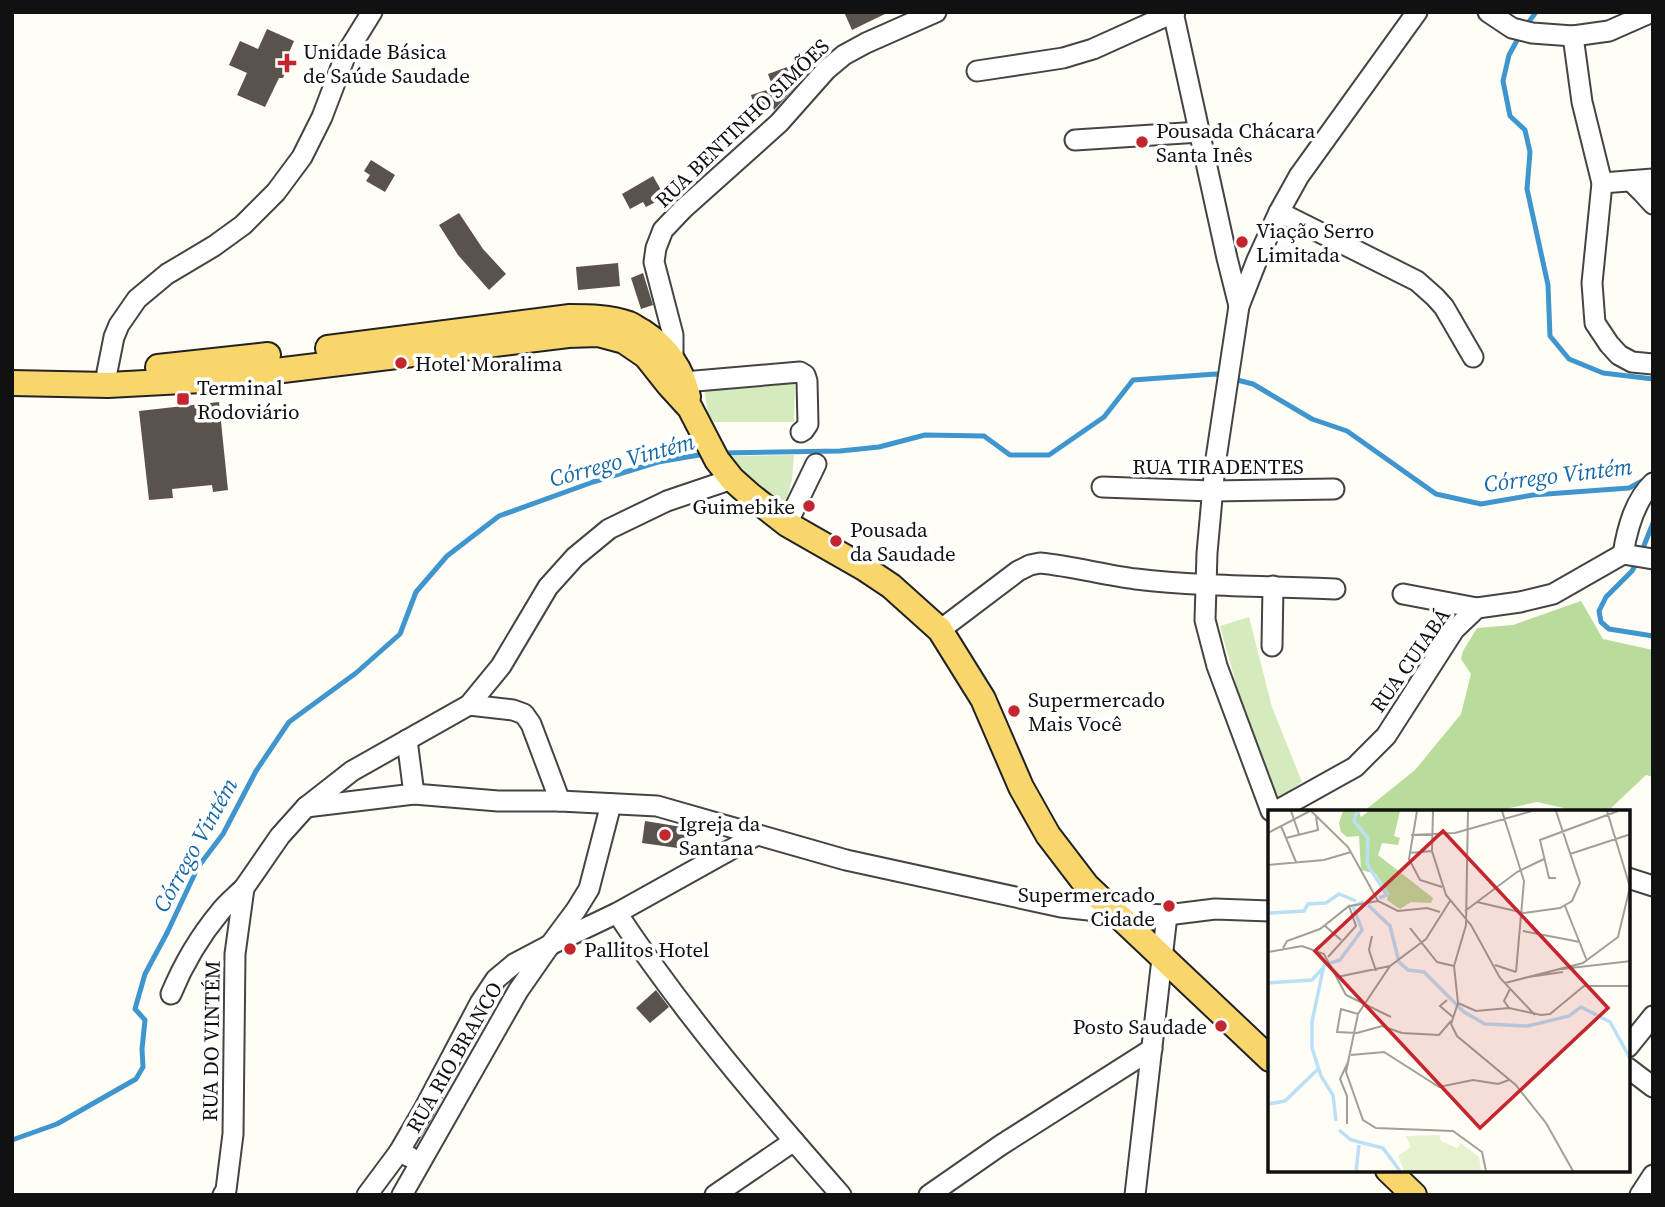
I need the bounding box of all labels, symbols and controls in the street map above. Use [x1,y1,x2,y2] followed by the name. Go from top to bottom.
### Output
[648,32,836,214] street label: RUA BENTINHO SIMÕES
[303,37,470,90] place label: Unidade Básica de Saúde Saudade
[277,53,297,73] marker: Unidade Básica de Saúde Saudade
[1156,116,1316,169] place label: Pousada Chácara Santa Inês
[1134,134,1150,150] marker: Pousada Chácara Santa Inês
[1256,216,1374,269] place label: Viação Serro Limitada
[1234,234,1250,250] marker: Viação Serro Limitada
[415,349,563,378] place label: Hotel Moralima
[393,355,409,371] marker: Hotel Moralima
[197,373,300,426] place label: Terminal Rodoviário
[175,391,191,407] marker: Terminal Rodoviário
[546,425,698,495] water label: Córrego Vintém
[1482,450,1634,500] water label: Córrego Vintém
[1132,452,1304,481] street label: RUA TIRADENTES
[693,492,795,521] place label: Guimebike
[801,498,817,514] marker: Guimebike
[850,515,956,568] place label: Pousada da Saudade
[828,533,844,549] marker: Pousada da Saudade
[1363,602,1457,718] street label: RUA CUIABÁ
[1028,685,1165,738] place label: Supermercado Mais Você
[1006,703,1022,719] marker: Supermercado Mais Você
[145,772,245,918] water label: Córrego Vintém
[679,809,761,862] place label: Igreja da Santana
[1268,810,1630,1172] inset map
[657,827,673,843] marker: Igreja da Santana
[1018,880,1155,933] place label: Supermercado Cidade
[1161,898,1177,914] marker: Supermercado Cidade
[584,935,709,964] place label: Pallitos Hotel
[562,941,578,957] marker: Pallitos Hotel
[195,960,227,1122] street label: RUA DO VINTÉM
[399,976,509,1138] street label: RUA RIO BRANCO
[1073,1012,1207,1041] place label: Posto Saudade
[1213,1018,1229,1034] marker: Posto Saudade

